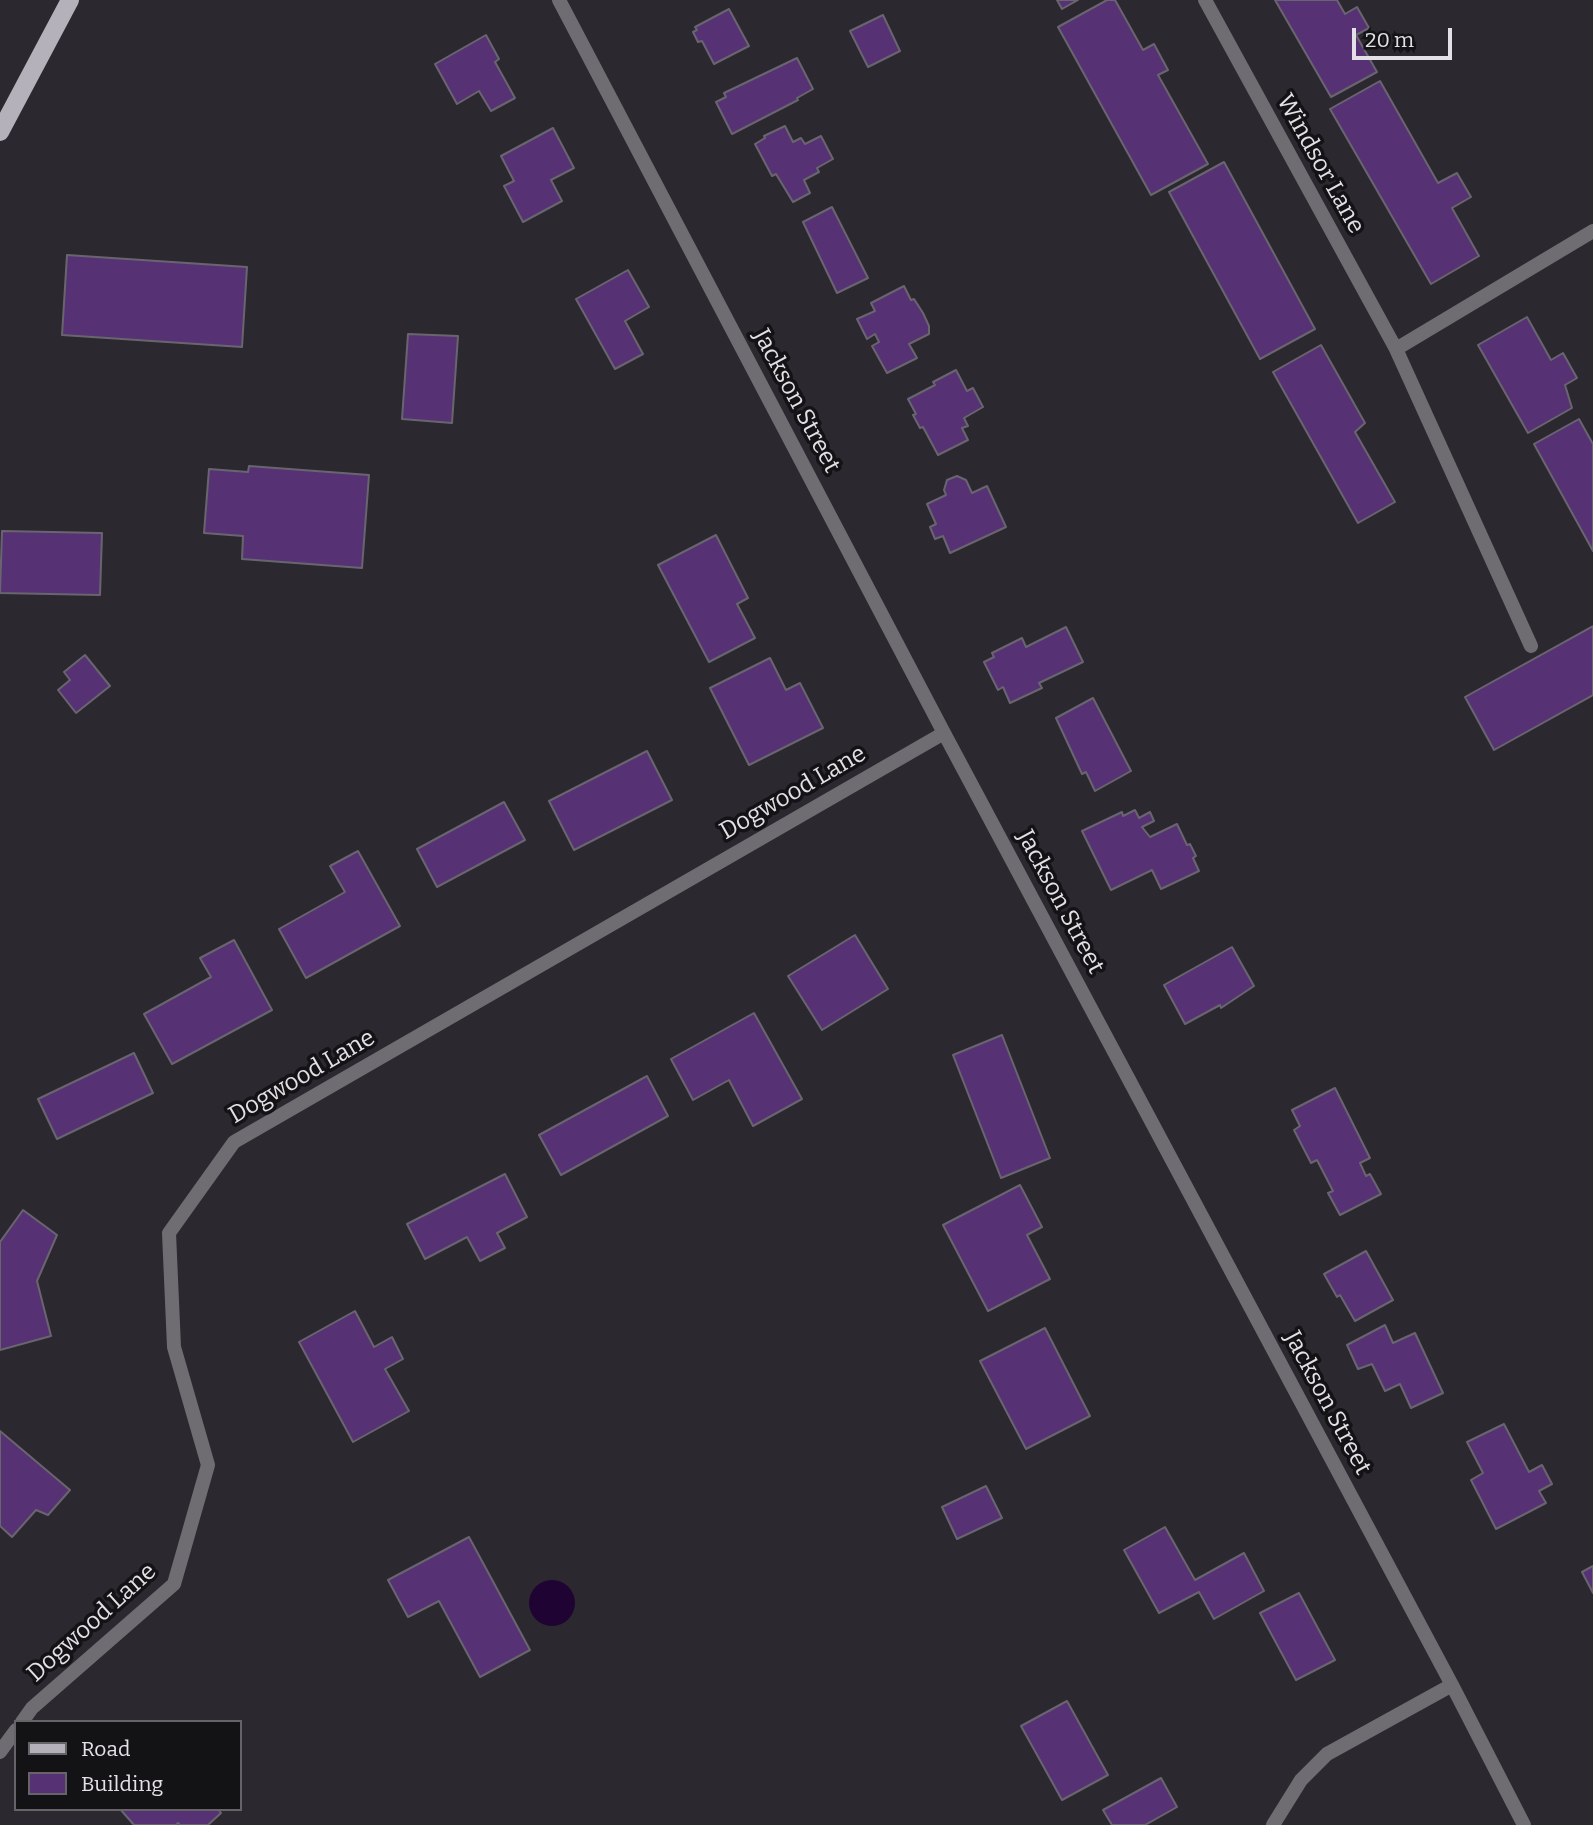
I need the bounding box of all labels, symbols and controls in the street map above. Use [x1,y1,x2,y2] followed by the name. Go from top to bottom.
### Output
[1355,14,1455,58] scale bar
[1365,27,1414,53] text: 20 m
[1270,89,1370,239] street label: Windsor Lane
[746,324,846,478] street label: Jackson Street
[715,740,871,846] street label: Dogwood Lane
[1010,825,1110,979] street label: Jackson Street
[224,1024,380,1130] street label: Dogwood Lane
[1277,1326,1377,1480] street label: Jackson Street
[22,1558,162,1688] street label: Dogwood Lane
[14,1720,242,1811] legend
[81,1736,130,1762] text: Road
[81,1771,163,1797] text: Building

